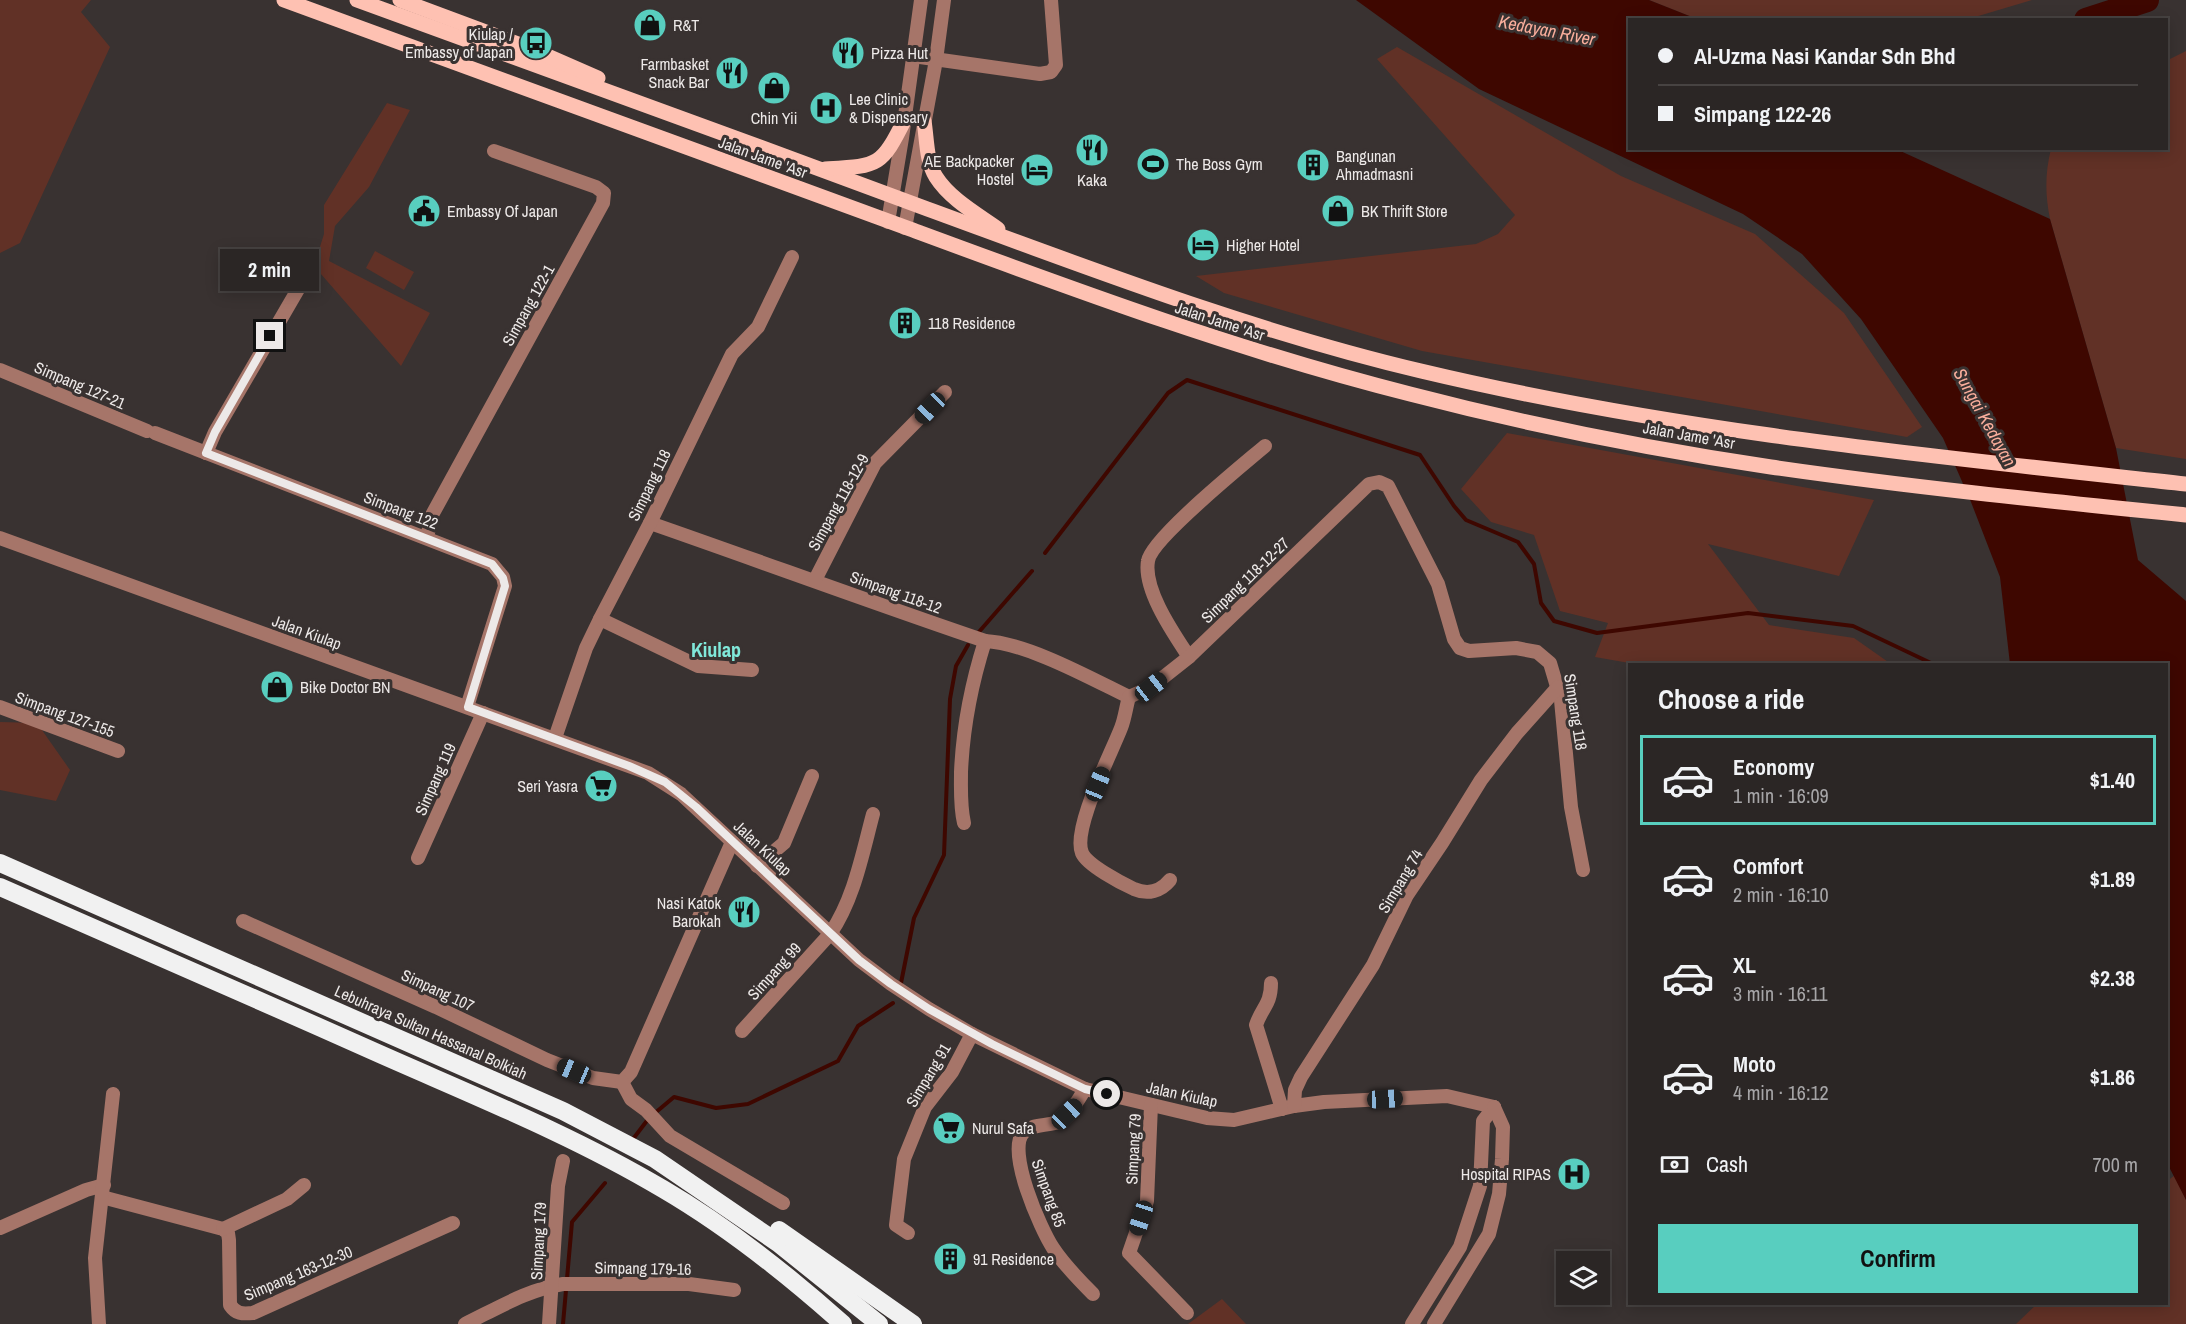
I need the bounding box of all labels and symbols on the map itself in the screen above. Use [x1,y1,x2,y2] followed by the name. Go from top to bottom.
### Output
[632,7,668,43] shop icon: R&T
[1497,8,1598,52] water label: Kedayan River
[673,14,699,36] place label: R&T
[405,23,513,63] place label: Kiulap / Embassy of Japan
[518,25,554,61] bus stop icon: Kiulap / Embassy of Japan
[830,35,866,71] restaurant icon: Pizza Hut
[871,42,928,64] place label: Pizza Hut
[640,53,710,93] place label: Farmbasket Snack Bar
[714,55,750,91] restaurant icon: Farmbasket Snack Bar
[756,70,792,106] shop icon: Chin Yii
[849,88,928,128] place label: Lee Clinic & Dispensary
[808,90,844,126] hospital icon: Lee Clinic & Dispensary
[751,107,797,129] place label: Chin Yii
[716,131,811,183] street label: Jalan Jame 'Asr
[1074,132,1110,168] restaurant icon: Kaka
[1335,145,1413,185] place label: Bangunan Ahmadmasni
[1135,146,1171,182] sports icon: The Boss Gym
[1295,147,1331,183] building icon: Bangunan Ahmadmasni
[923,150,1015,190] place label: AE Backpacker Hostel
[1019,152,1055,188] hotel icon: AE Backpacker Hostel
[1176,153,1263,175] place label: The Boss Gym
[1077,169,1108,191] place label: Kaka
[406,193,442,229] public building icon: Embassy Of Japan
[1320,193,1356,229] shop icon: BK Thrift Store
[447,200,558,222] place label: Embassy Of Japan
[1361,200,1448,222] place label: BK Thrift Store
[1185,227,1221,263] hotel icon: Higher Hotel
[1226,234,1300,256] place label: Higher Hotel
[220,249,320,291] callout: 2 min
[497,260,560,350] street label: Simpang 122-1
[1172,296,1268,346] street label: Jalan Jame 'Asr
[887,305,923,341] building icon: 118 Residence
[928,312,1015,334] place label: 118 Residence
[256,322,283,349] route end
[31,356,130,414] street label: Simpang 127-21
[1948,363,2022,471] water label: Sungai Kedayan
[911,389,949,427] car
[1641,416,1737,454] street label: Jalan Jame 'Asr
[622,446,676,524] street label: Simpang 118
[802,450,874,554] street label: Simpang 118-12-9
[361,486,441,534] street label: Simpang 122
[1196,532,1294,628] street label: Simpang 118-12-27
[847,565,945,619] street label: Simpang 118-12
[269,609,345,655] street label: Jalan Kiulap
[691,636,741,663] district label: Kiulap
[259,669,295,705] shop icon: Bike Doctor BN
[1131,669,1171,705] car
[1559,672,1593,752] street label: Simpang 118
[300,676,390,698] place label: Bike Doctor BN
[12,686,118,742] street label: Simpang 127-155
[409,739,461,819] street label: Simpang 119
[1083,764,1113,804] car
[583,768,619,804] supermarket icon: Seri Yasra
[517,775,579,797] place label: Seri Yasra
[729,815,797,881] street label: Jalan Kiulap
[1372,845,1428,917] street label: Simpang 74
[657,892,721,932] place label: Nasi Katok Barokah
[726,894,762,930] restaurant icon: Nasi Katok Barokah
[742,937,806,1005] street label: Simpang 99
[398,964,478,1016] street label: Simpang 107
[331,980,531,1084] street label: Lebuhraya Sultan Hassanal Bolkiah
[900,1038,956,1111] street label: Simpang 91
[554,1056,594,1086] car
[1144,1076,1220,1112] street label: Jalan Kiulap
[1093,1080,1120,1107] route start
[1367,1089,1403,1109] car
[1048,1095,1086,1133] car
[931,1110,967,1146] supermarket icon: Nurul Safa
[1120,1113,1146,1185] street label: Simpang 79
[972,1117,1035,1139] place label: Nurul Safa
[1027,1156,1071,1230] street label: Simpang 85
[1556,1156,1592,1192] hospital icon: Hospital RIPAS
[1461,1163,1551,1185] place label: Hospital RIPAS
[1127,1198,1155,1238] car
[525,1201,551,1281] street label: Simpang 179
[240,1240,356,1306] street label: Simpang 163-12-30
[932,1241,968,1277] building icon: 91 Residence
[973,1248,1054,1270] place label: 91 Residence
[594,1256,692,1280] street label: Simpang 179-16

